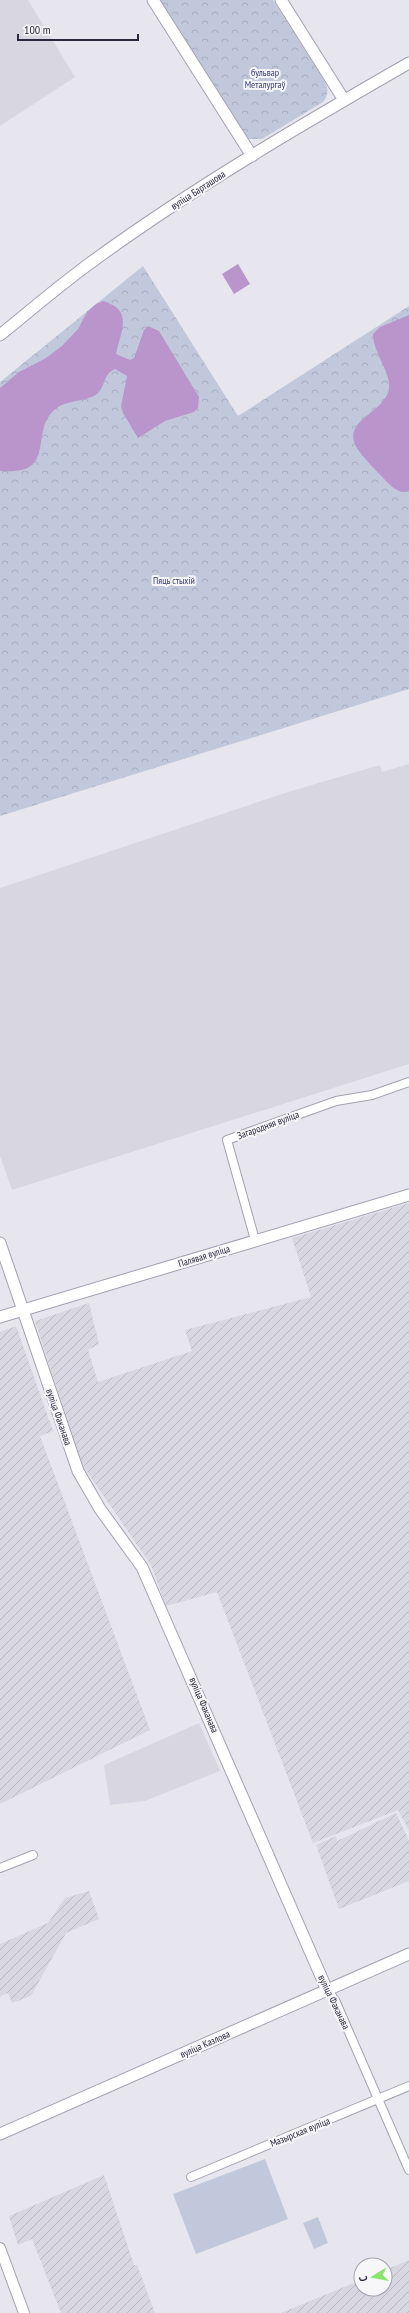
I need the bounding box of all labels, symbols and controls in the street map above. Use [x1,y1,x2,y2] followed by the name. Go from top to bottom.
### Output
[18,16,138,42] scale bar
[24,22,51,37] text: 100 m
[245,66,286,91] park label: бульвар Металургаў
[168,167,228,213] street label: вуліца Барташова
[153,574,195,587] park label: Пяць стыхій
[235,1108,301,1142] street label: Загародняя вуліца
[176,1242,232,1270] street label: Палявая вуліца
[43,1387,75,1447] street label: вуліца Факанава
[186,1675,222,1735] street label: вуліца Факанава
[315,1973,353,2031] street label: вуліца Факанава
[178,2027,232,2061] street label: вуліца Казлова
[268,2114,332,2150] street label: Мазырская вуліца
[353,2257,393,2297] north arrow
[356,2275,371,2283] text: С

